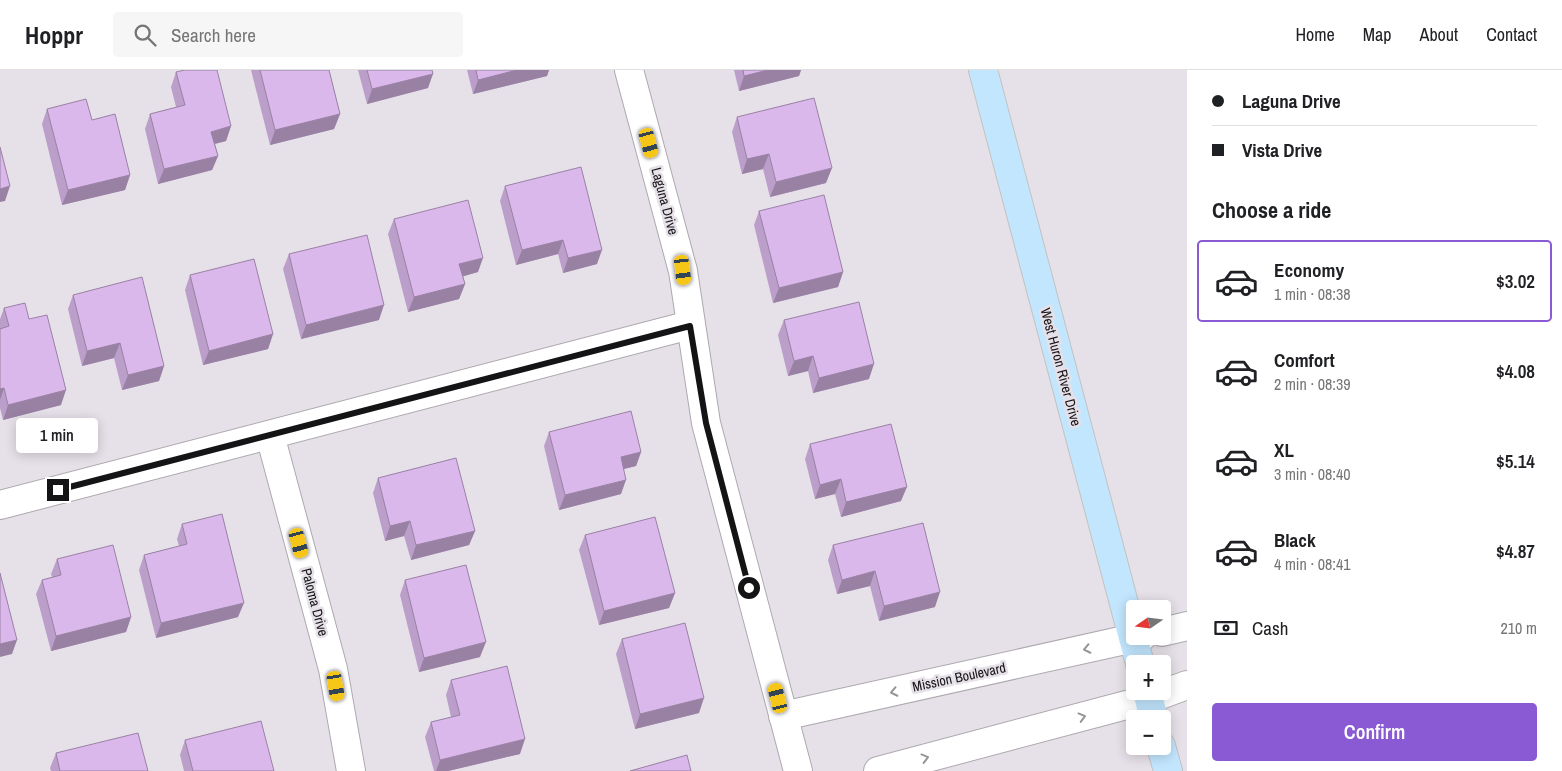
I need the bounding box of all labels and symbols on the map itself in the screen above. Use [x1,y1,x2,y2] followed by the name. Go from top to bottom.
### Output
[637,127,660,159] car
[647,165,683,237] street label: Laguna Drive
[673,254,692,286] car
[1037,306,1085,428] street label: West Huron River Drive
[17,418,99,452] callout: 1 min
[47,479,69,501] route end
[287,527,310,559] car
[297,566,333,638] street label: Paloma Drive
[738,577,760,599] route start
[1126,600,1171,645] north arrow
[1082,643,1091,654] one-way arrow
[911,658,1007,696] street label: Mission Boulevard
[326,670,345,702] car
[767,682,788,714] car
[889,686,898,696] one-way arrow
[1077,712,1086,722] one-way arrow
[920,754,929,764] one-way arrow

